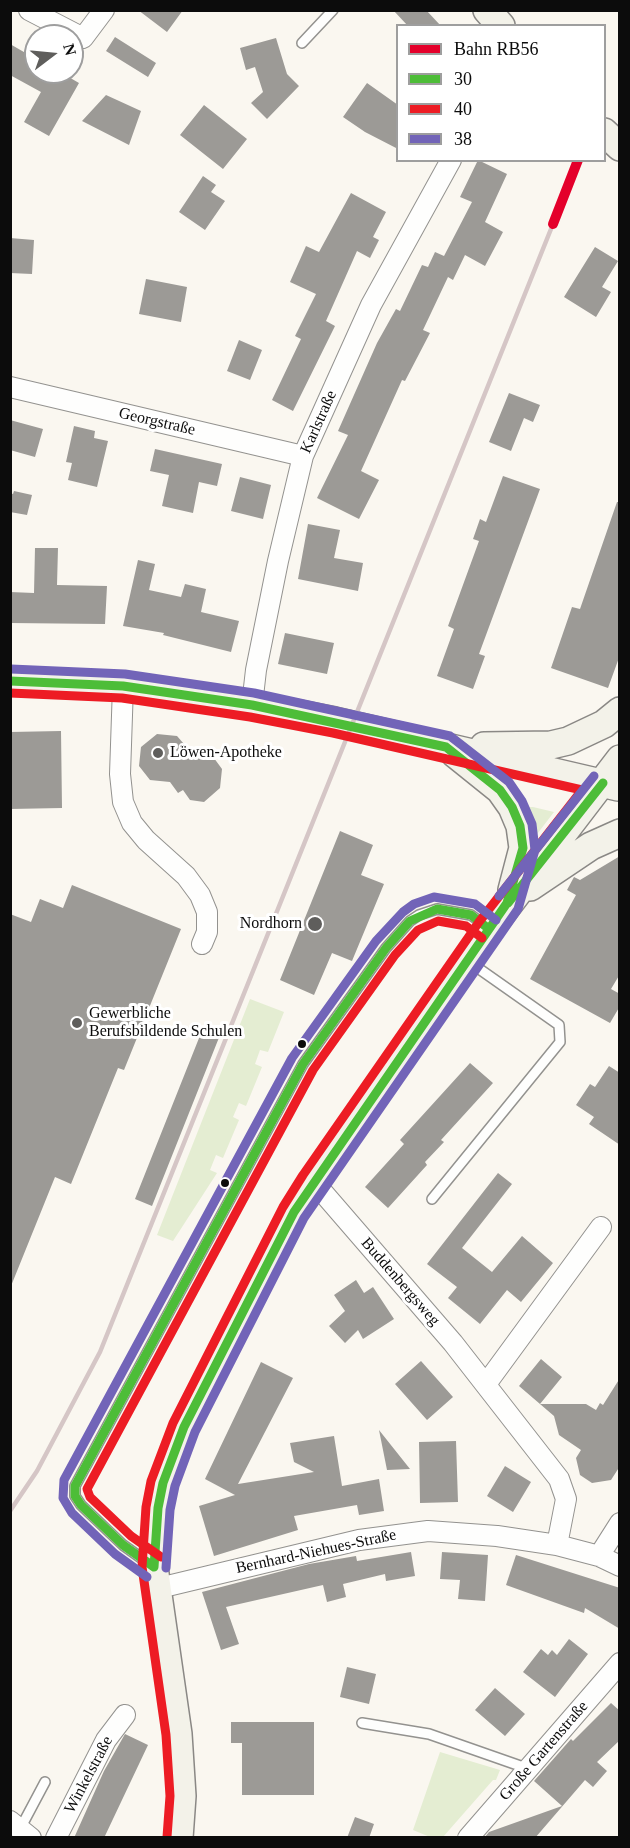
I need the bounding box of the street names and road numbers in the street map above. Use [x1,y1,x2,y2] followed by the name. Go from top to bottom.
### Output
[297,388,341,456] street label: Karlstraße
[117,404,197,440] street label: Georgstraße
[356,1234,444,1330] street label: Buddenbergsweg
[234,1526,398,1578] street label: Bernhard-Niehues-Straße
[496,1697,592,1805] street label: Große Gartenstraße
[61,1733,117,1817] street label: Winkelstraße

